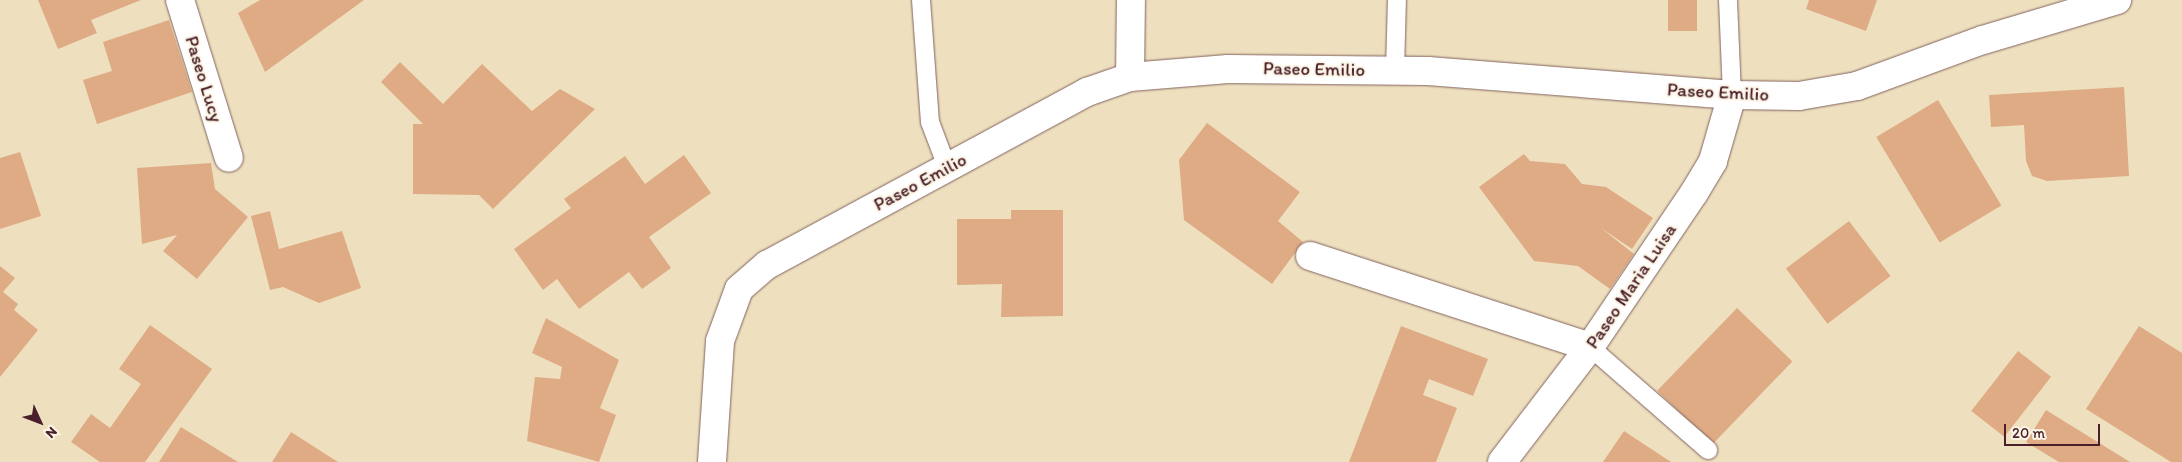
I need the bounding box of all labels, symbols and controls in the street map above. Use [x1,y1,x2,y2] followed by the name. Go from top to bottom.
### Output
[180,33,228,125] street label: Paseo Lucy
[1262,57,1366,81] street label: Paseo Emilio
[1666,78,1770,106] street label: Paseo Emilio
[869,148,971,216] street label: Paseo Emilio
[1581,219,1681,353] street label: Paseo Maria Luisa
[15,397,65,447] north arrow
[2007,414,2103,446] scale bar
[42,423,61,442] text: N
[2012,424,2045,442] text: 20 m

